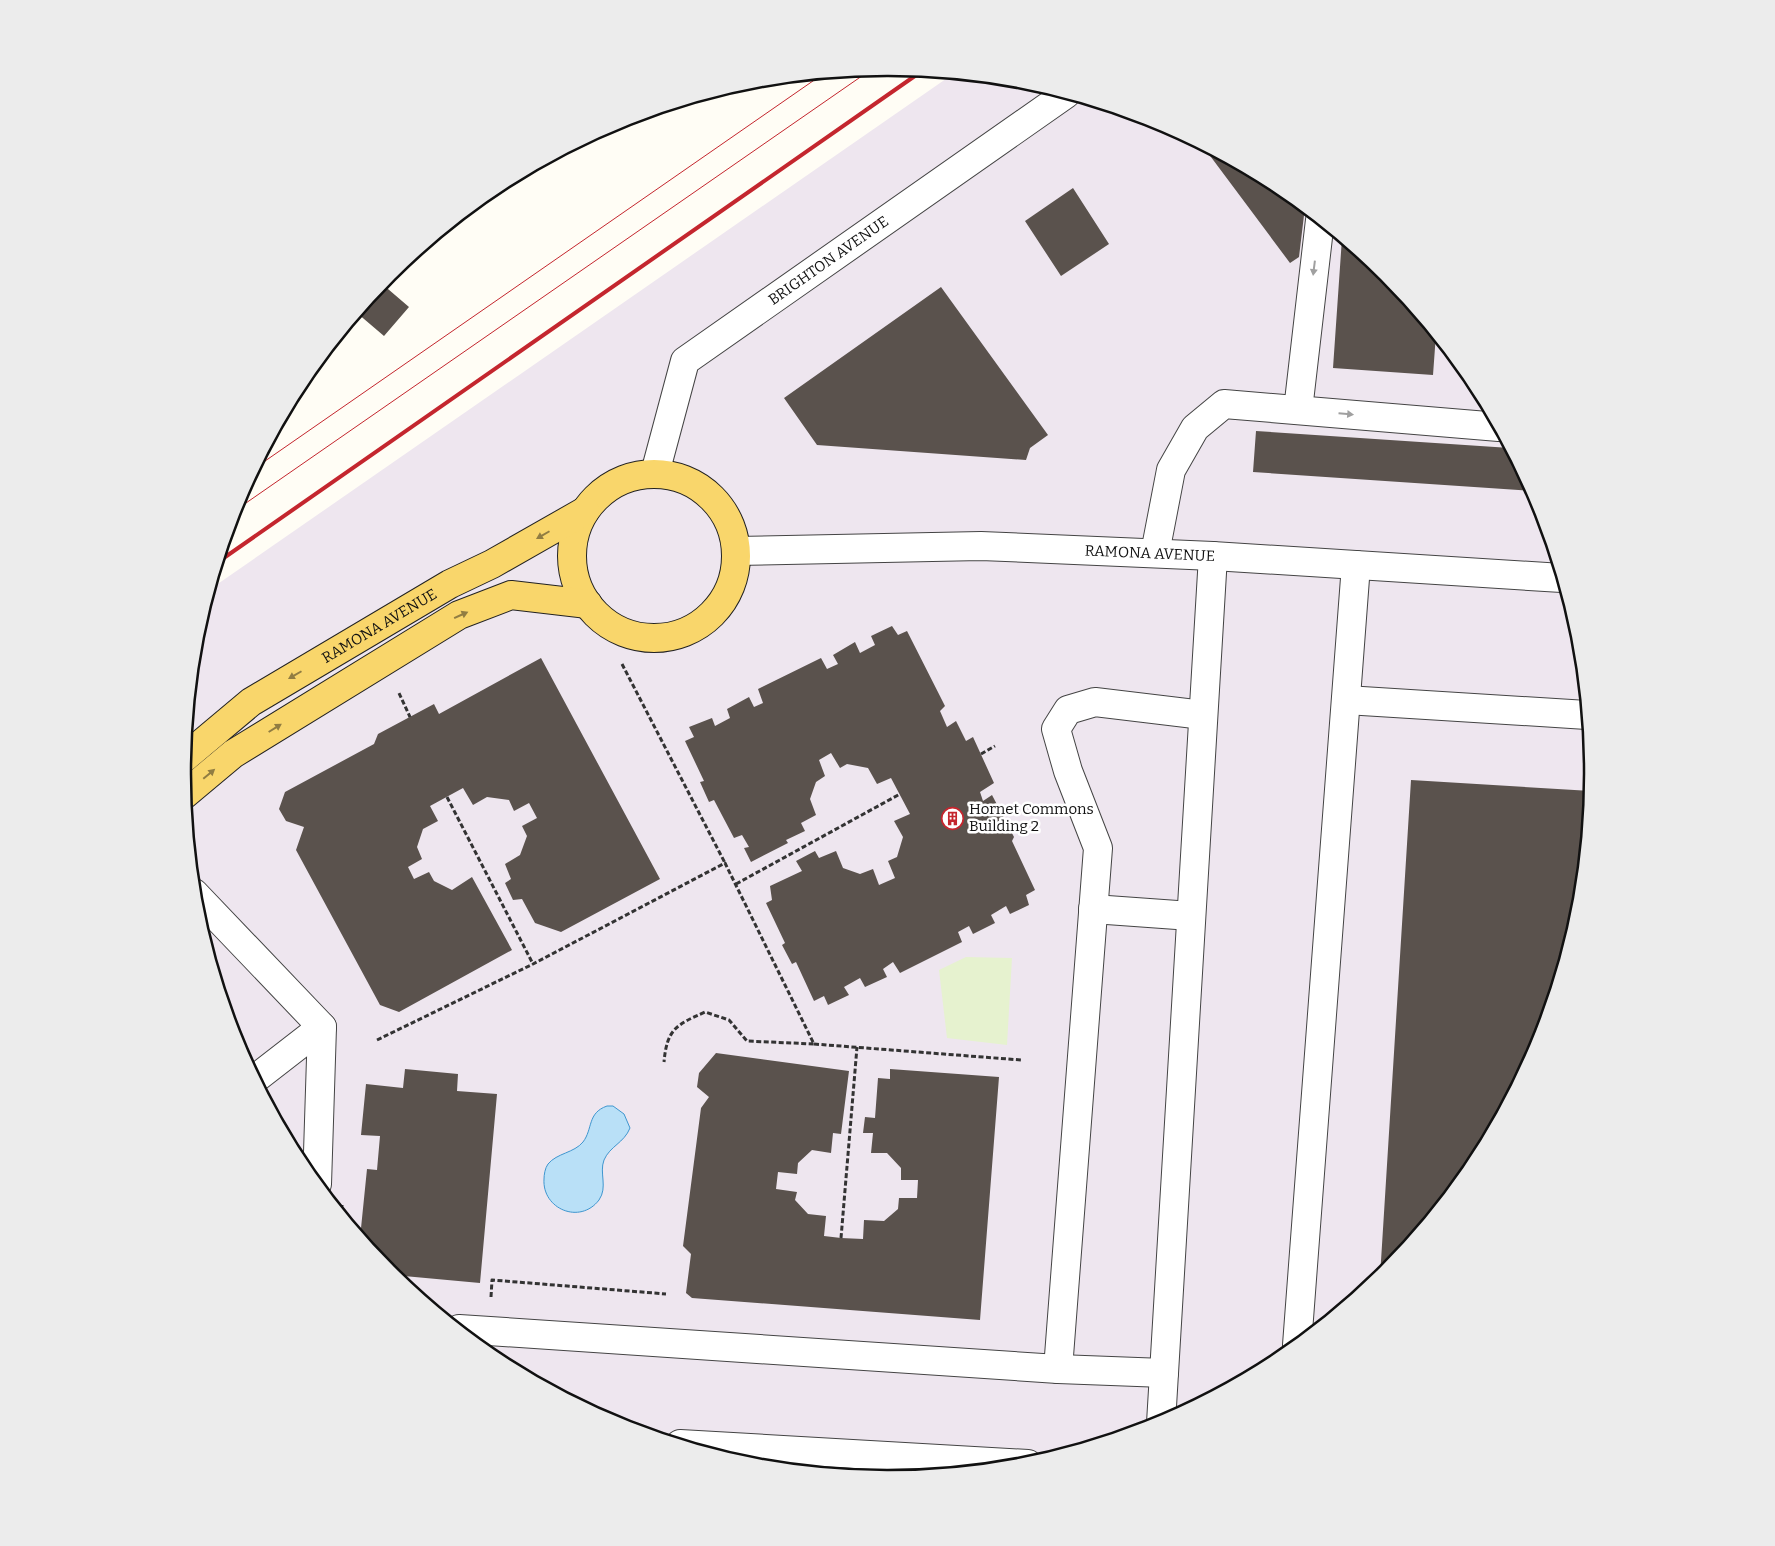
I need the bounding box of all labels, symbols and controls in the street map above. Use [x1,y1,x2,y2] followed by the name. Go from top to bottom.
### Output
[765,212,892,309] street label: BRIGHTON AVENUE
[1310,260,1318,276] one-way arrow
[1338,411,1354,419] one-way arrow
[536,531,550,540] one-way arrow
[1084,541,1215,565] street label: RAMONA AVENUE
[319,585,440,667] street label: RAMONA AVENUE
[454,611,468,619] one-way arrow
[289,671,302,680] one-way arrow
[268,723,281,733] one-way arrow
[202,769,215,780] one-way arrow
[969,800,1094,835] place label: Hornet Commons Building 2
[941,806,965,830] building icon: Hornet Commons Building 2

